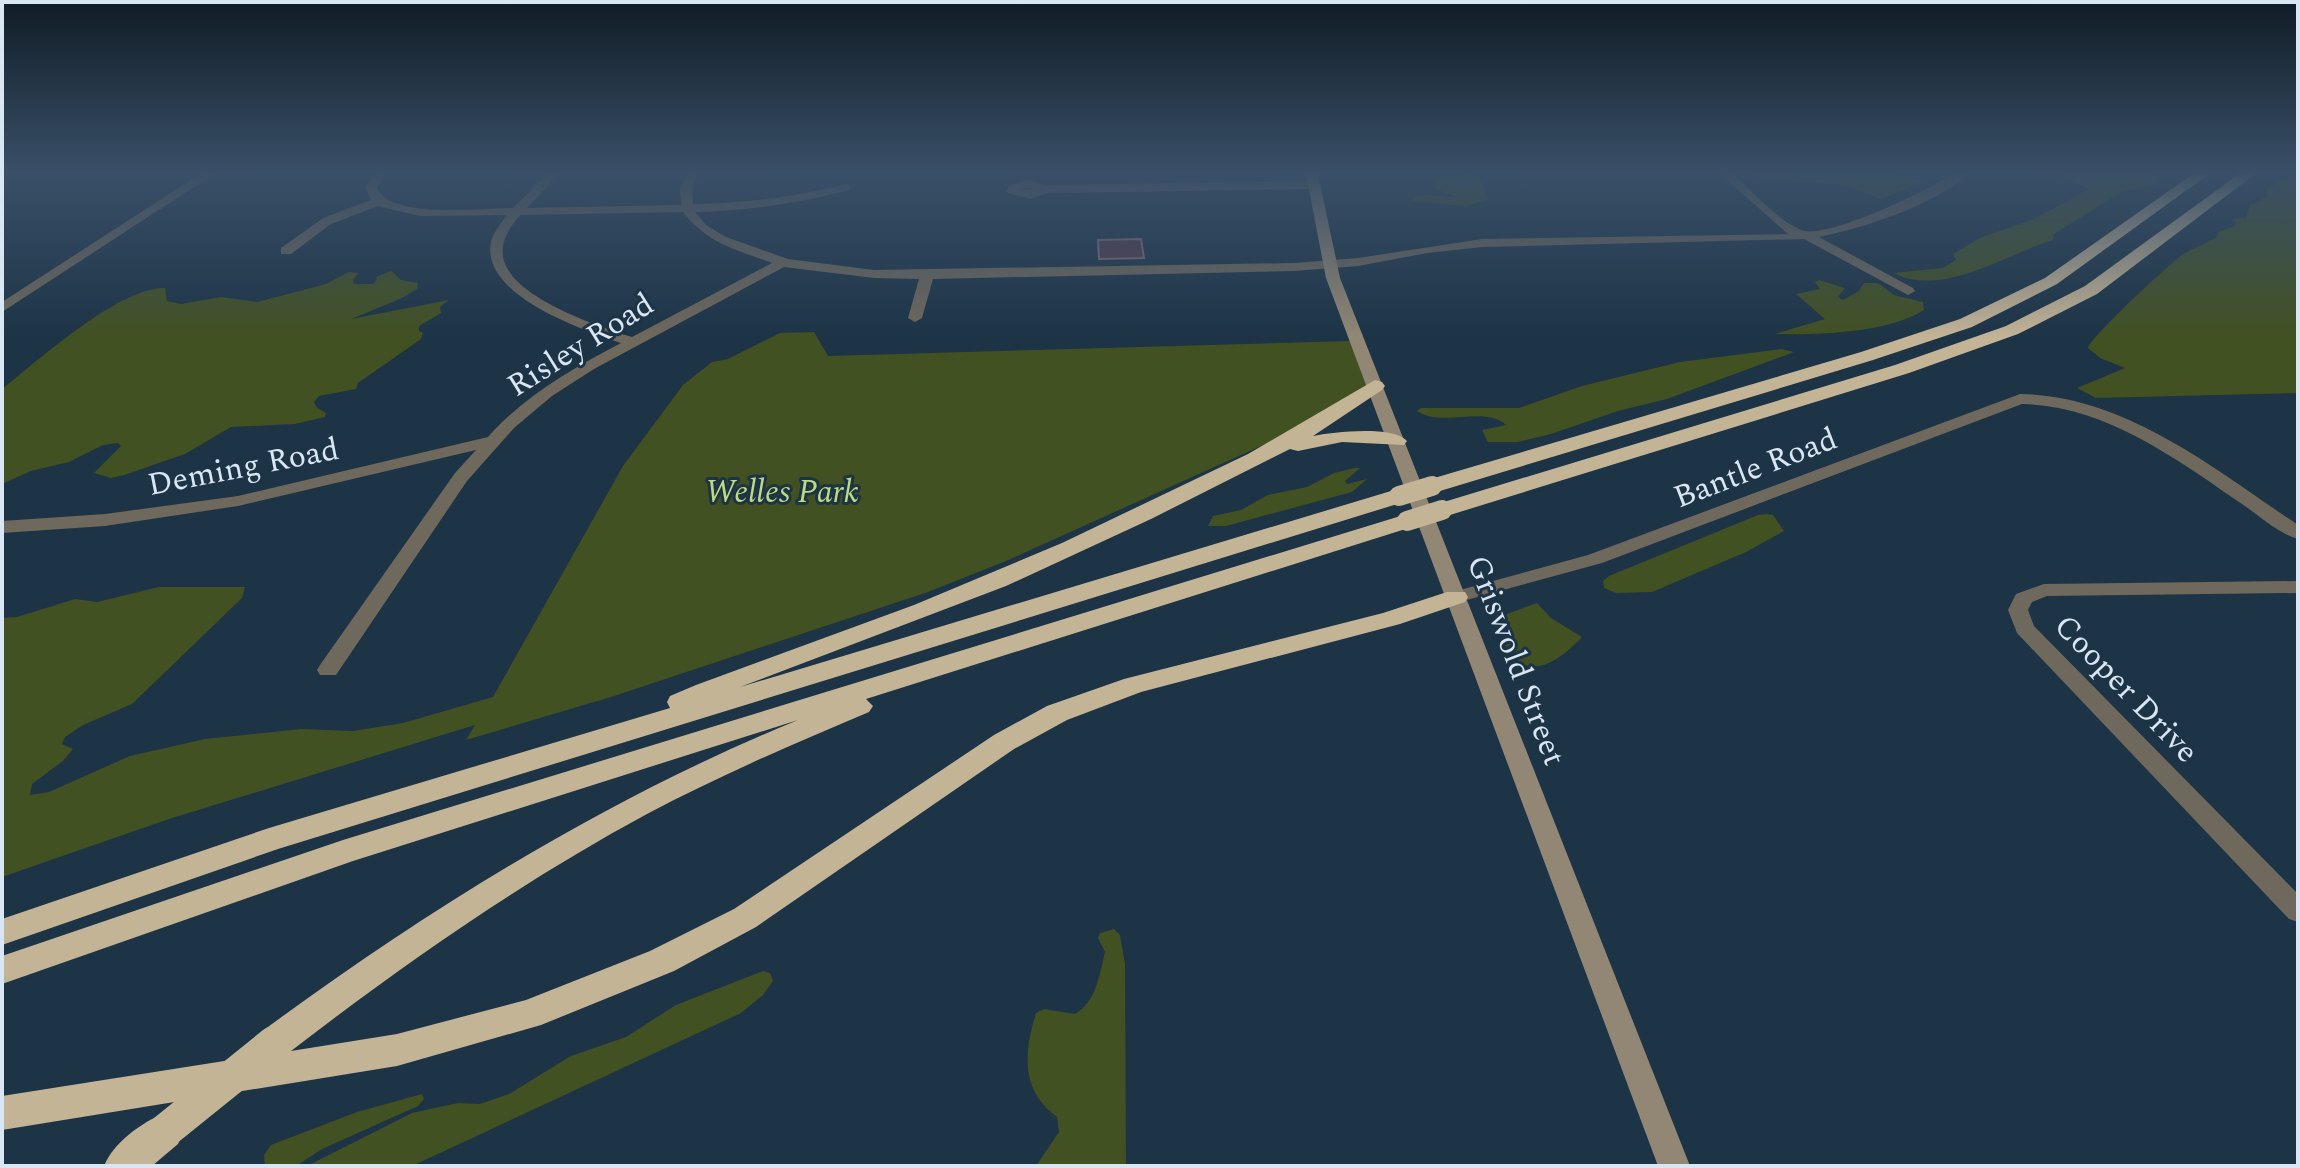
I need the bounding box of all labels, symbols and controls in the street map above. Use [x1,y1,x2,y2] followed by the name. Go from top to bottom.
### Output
[498,281,664,410] street label: Risley Road
[1667,415,1844,522] street label: Bantle Road
[144,425,343,510] street label: Deming Road
[705,468,859,517] park label: Welles Park
[1453,548,1578,773] street label: Griswold Street
[2042,603,2210,775] street label: Cooper Drive

